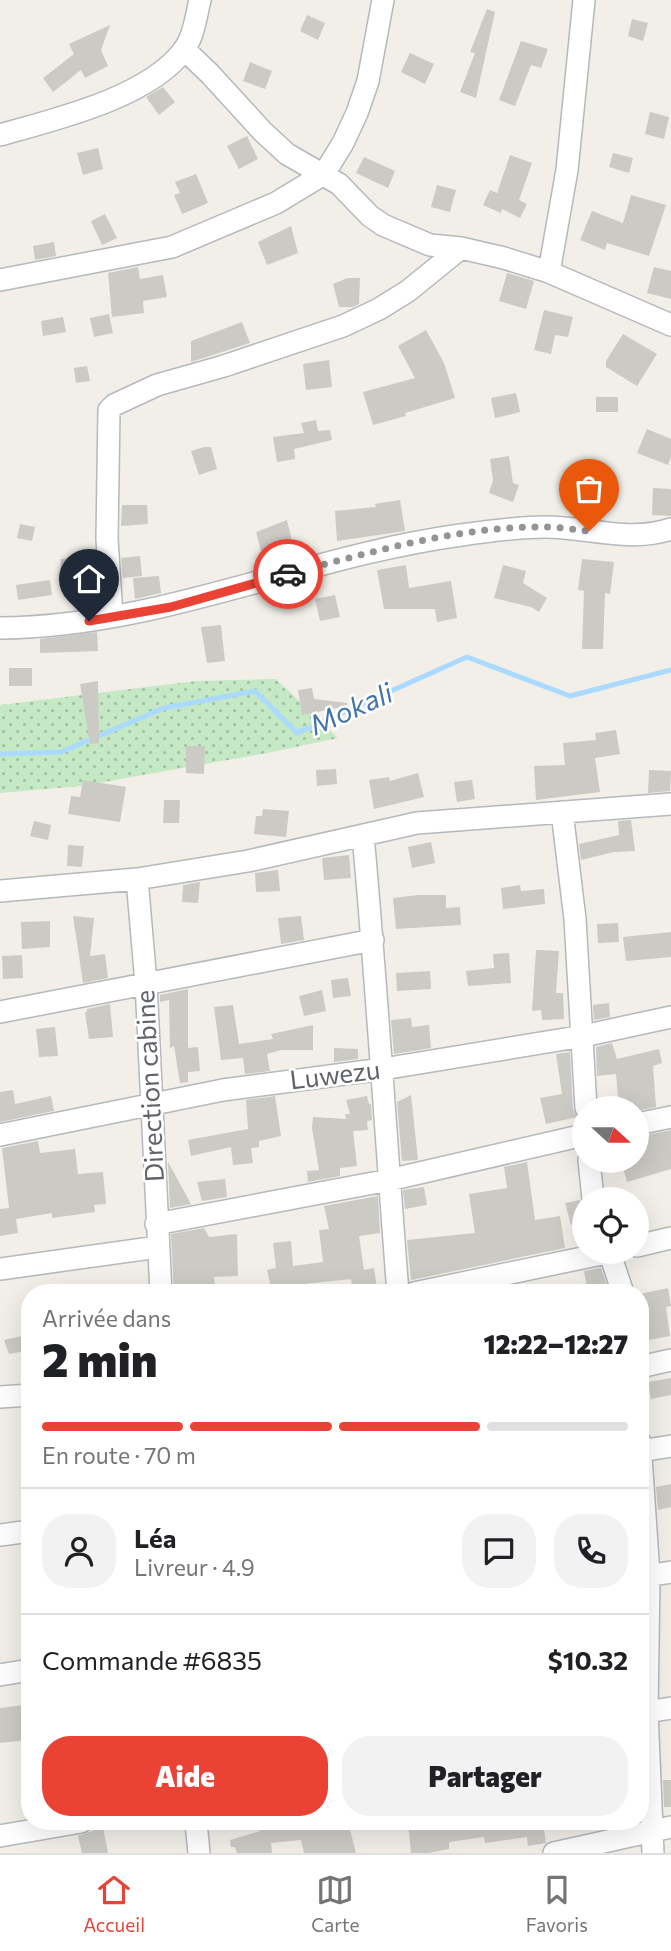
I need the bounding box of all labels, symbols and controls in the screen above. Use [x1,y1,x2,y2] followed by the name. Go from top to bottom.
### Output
[559,459,619,531] pin
[570,470,608,508] icon: bag
[253,539,323,609] courier
[59,549,119,621] pin
[269,555,307,593] icon: car
[70,560,108,598] icon: home
[304,674,398,741] water label: Mokali
[128,989,169,1183] street label: Direction cabine
[288,1053,382,1094] street label: Luwezu
[572,1096,649,1172] north arrow
[572,1096,649,1264] map controls
[572,1187,649,1264] button: locate
[42,1304,171,1332] text: Arrivée dans
[483,1328,628,1359] text: 12:22–12:27
[42,1330,158,1386] text: 2 min
[42,1441,196,1469] text: En route · 70 m
[42,1514,116,1588] button: person
[462,1514,536,1588] button: chat
[554,1514,628,1588] button: phone
[134,1522,177,1553] text: Léa
[134,1553,255,1581] text: Livreur · 4.9
[42,1644,262,1675] text: Commande #6835
[548,1644,628,1675] text: $10.32
[42,1736,328,1816] button: Aide
[342,1736,628,1816] button: Partager
[83,1871,145,1936] tab: Accueil
[311,1871,359,1936] tab: Carte
[526,1871,588,1936] tab: Favoris

